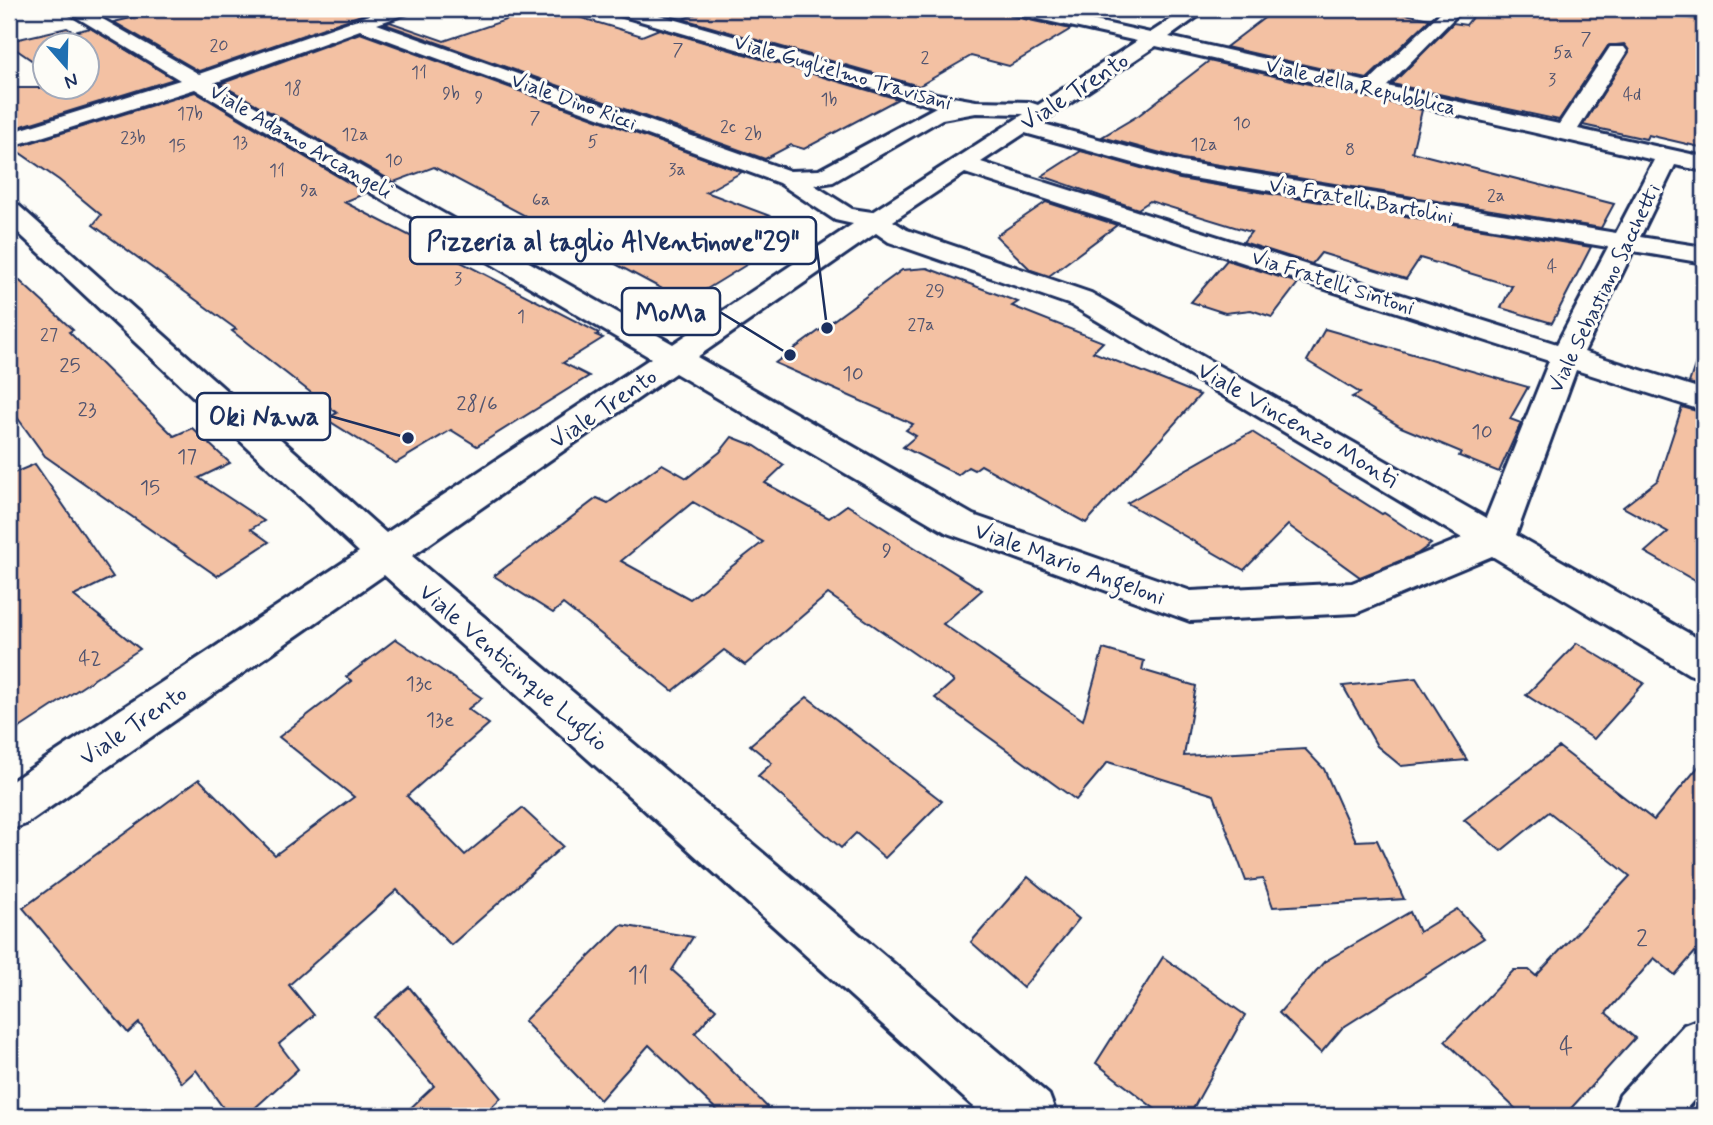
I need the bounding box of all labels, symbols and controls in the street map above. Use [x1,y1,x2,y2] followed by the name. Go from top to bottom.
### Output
[1581,27,1592,51] house number: 7
[731,28,955,117] street label: Viale Guglielmo Travisani
[32,32,102,102] north arrow
[209,34,229,58] house number: 20
[673,38,684,62] house number: 7
[1553,41,1573,65] house number: 5a
[921,46,930,70] house number: 2
[1015,46,1135,139] street label: Viale Trento
[1263,51,1459,123] street label: Viale della Repubblica
[411,61,427,85] house number: 11
[507,66,641,138] street label: Viale Dino Ricci
[61,67,82,94] text: N
[1548,68,1556,92] house number: 3
[284,77,302,101] house number: 18
[204,78,397,206] street label: Viale Adamo Arcangeli
[442,82,460,106] house number: 9b
[1623,83,1641,107] house number: 4d
[475,86,484,110] house number: 9
[821,88,838,112] house number: 1b
[177,102,203,126] house number: 17b
[530,106,541,130] house number: 7
[1233,112,1251,136] house number: 10
[720,115,736,139] house number: 2c
[744,122,762,146] house number: 2b
[342,123,368,147] house number: 12a
[120,126,146,150] house number: 23b
[588,130,599,154] house number: 5
[232,131,248,155] house number: 13
[1191,133,1217,157] house number: 12a
[168,134,186,158] house number: 15
[1345,138,1355,162] house number: 8
[385,149,403,173] house number: 10
[668,158,686,182] house number: 3a
[269,159,285,183] house number: 11
[1267,171,1455,231] street label: Via Fratelli Bartolini
[300,179,318,203] house number: 9a
[1542,179,1668,398] street label: Viale Sebastiano Sacchetti
[1487,184,1505,208] house number: 2a
[532,188,550,212] house number: 6a
[410,217,816,264] callout: Pizzeria al taglio AlVentinove"29"
[426,226,800,263] text: Pizzeria al taglio AlVentinove"29"
[1248,243,1418,323] street label: Via Fratelli Sintoni
[1547,255,1557,279] house number: 4
[454,267,462,291] house number: 3
[925,279,945,303] house number: 29
[622,288,720,335] callout: MoMa
[636,297,706,331] text: MoMa
[517,305,525,329] house number: 1
[907,313,935,337] house number: 27a
[40,323,58,347] house number: 27
[59,352,81,380] house number: 25
[1191,355,1403,495] street label: Viale Vincenzo Monti
[842,360,864,388] house number: 10
[544,362,664,457] street label: Viale Trento
[456,390,498,418] house number: 28/6
[197,393,330,440] callout: Oki Nawa
[77,396,97,424] house number: 23
[209,401,319,435] text: Oki Nawa
[1471,418,1493,446] house number: 10
[177,443,197,471] house number: 17
[140,474,160,502] house number: 15
[969,516,1169,616] street label: Viale Mario Angeloni
[882,537,892,565] house number: 9
[410,577,614,761] street label: Viale Venticinque Luglio
[78,645,102,673] house number: 42
[406,670,432,698] house number: 13c
[74,679,194,774] street label: Viale Trento
[426,706,454,734] house number: 13e
[1636,924,1648,955] house number: 2
[627,961,649,992] house number: 11
[1559,1032,1573,1063] house number: 4

